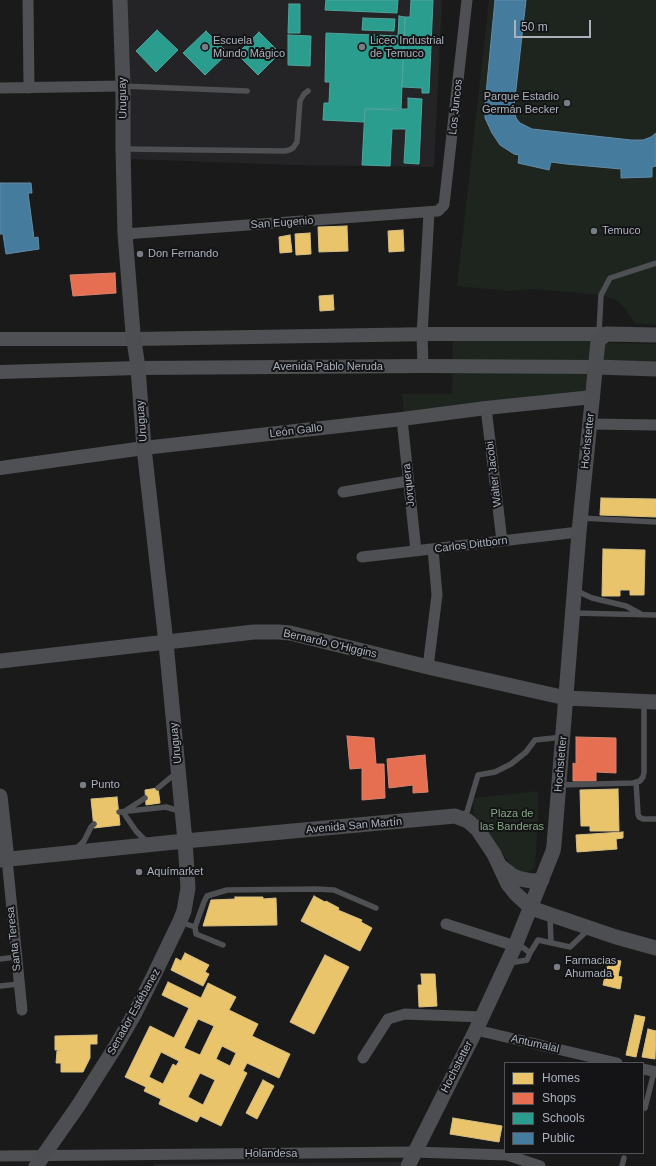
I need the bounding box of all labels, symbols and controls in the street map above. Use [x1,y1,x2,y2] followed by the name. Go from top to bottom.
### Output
[516,12,593,38] scale bar
[521,20,548,34] text: 50 m
[213,34,285,60] place label: Escuela Mundo Mágico
[370,34,444,60] place label: Liceo Industrial de Temuco
[200,42,210,52] marker: Escuela Mundo Mágico
[357,42,367,52] marker: Liceo Industrial de Temuco
[116,77,130,119] street label: Uruguay
[447,79,465,135] street label: Los Juncos
[482,90,559,116] place label: Parque Estadio Germán Becker
[562,98,572,108] marker: Parque Estadio Germán Becker
[250,214,314,232] street label: San Eugenio
[602,224,641,238] place label: Temuco
[589,226,599,236] marker: Temuco
[148,247,218,261] place label: Don Fernando
[135,249,145,259] marker: Don Fernando
[273,360,383,374] street label: Avenida Pablo Neruda
[134,400,150,442] street label: Uruguay
[578,412,598,470] street label: Hochstetter
[269,421,323,441] street label: León Gallo
[483,440,505,508] street label: Walter Jacobi
[400,463,418,507] street label: Jorquera
[434,534,508,556] street label: Carlos Dittborn
[282,627,378,661] street label: Bernardo O'Higgins
[167,722,185,764] street label: Uruguay
[552,735,570,793] street label: Hochstetter
[91,778,120,792] place label: Punto
[78,780,88,790] marker: Punto
[480,807,544,833] park label: Plaza de las Banderas
[305,815,403,837] street label: Avenida San Martín
[147,865,203,879] place label: Aquímarket
[134,867,144,877] marker: Aquímarket
[4,906,24,972] street label: Santa Teresa
[565,954,616,980] place label: Farmacias Ahumada
[552,962,562,972] marker: Farmacias Ahumada
[105,967,163,1057] street label: Senador Estébanez
[510,1032,560,1056] street label: Antumalal
[438,1039,476,1095] street label: Hochstetter
[504,1062,644,1154] legend
[542,1071,580,1085] text: Homes
[542,1091,576,1105] text: Shops
[542,1111,585,1125] text: Schools
[542,1131,575,1145] text: Public
[245,1147,297,1161] street label: Holandesa

